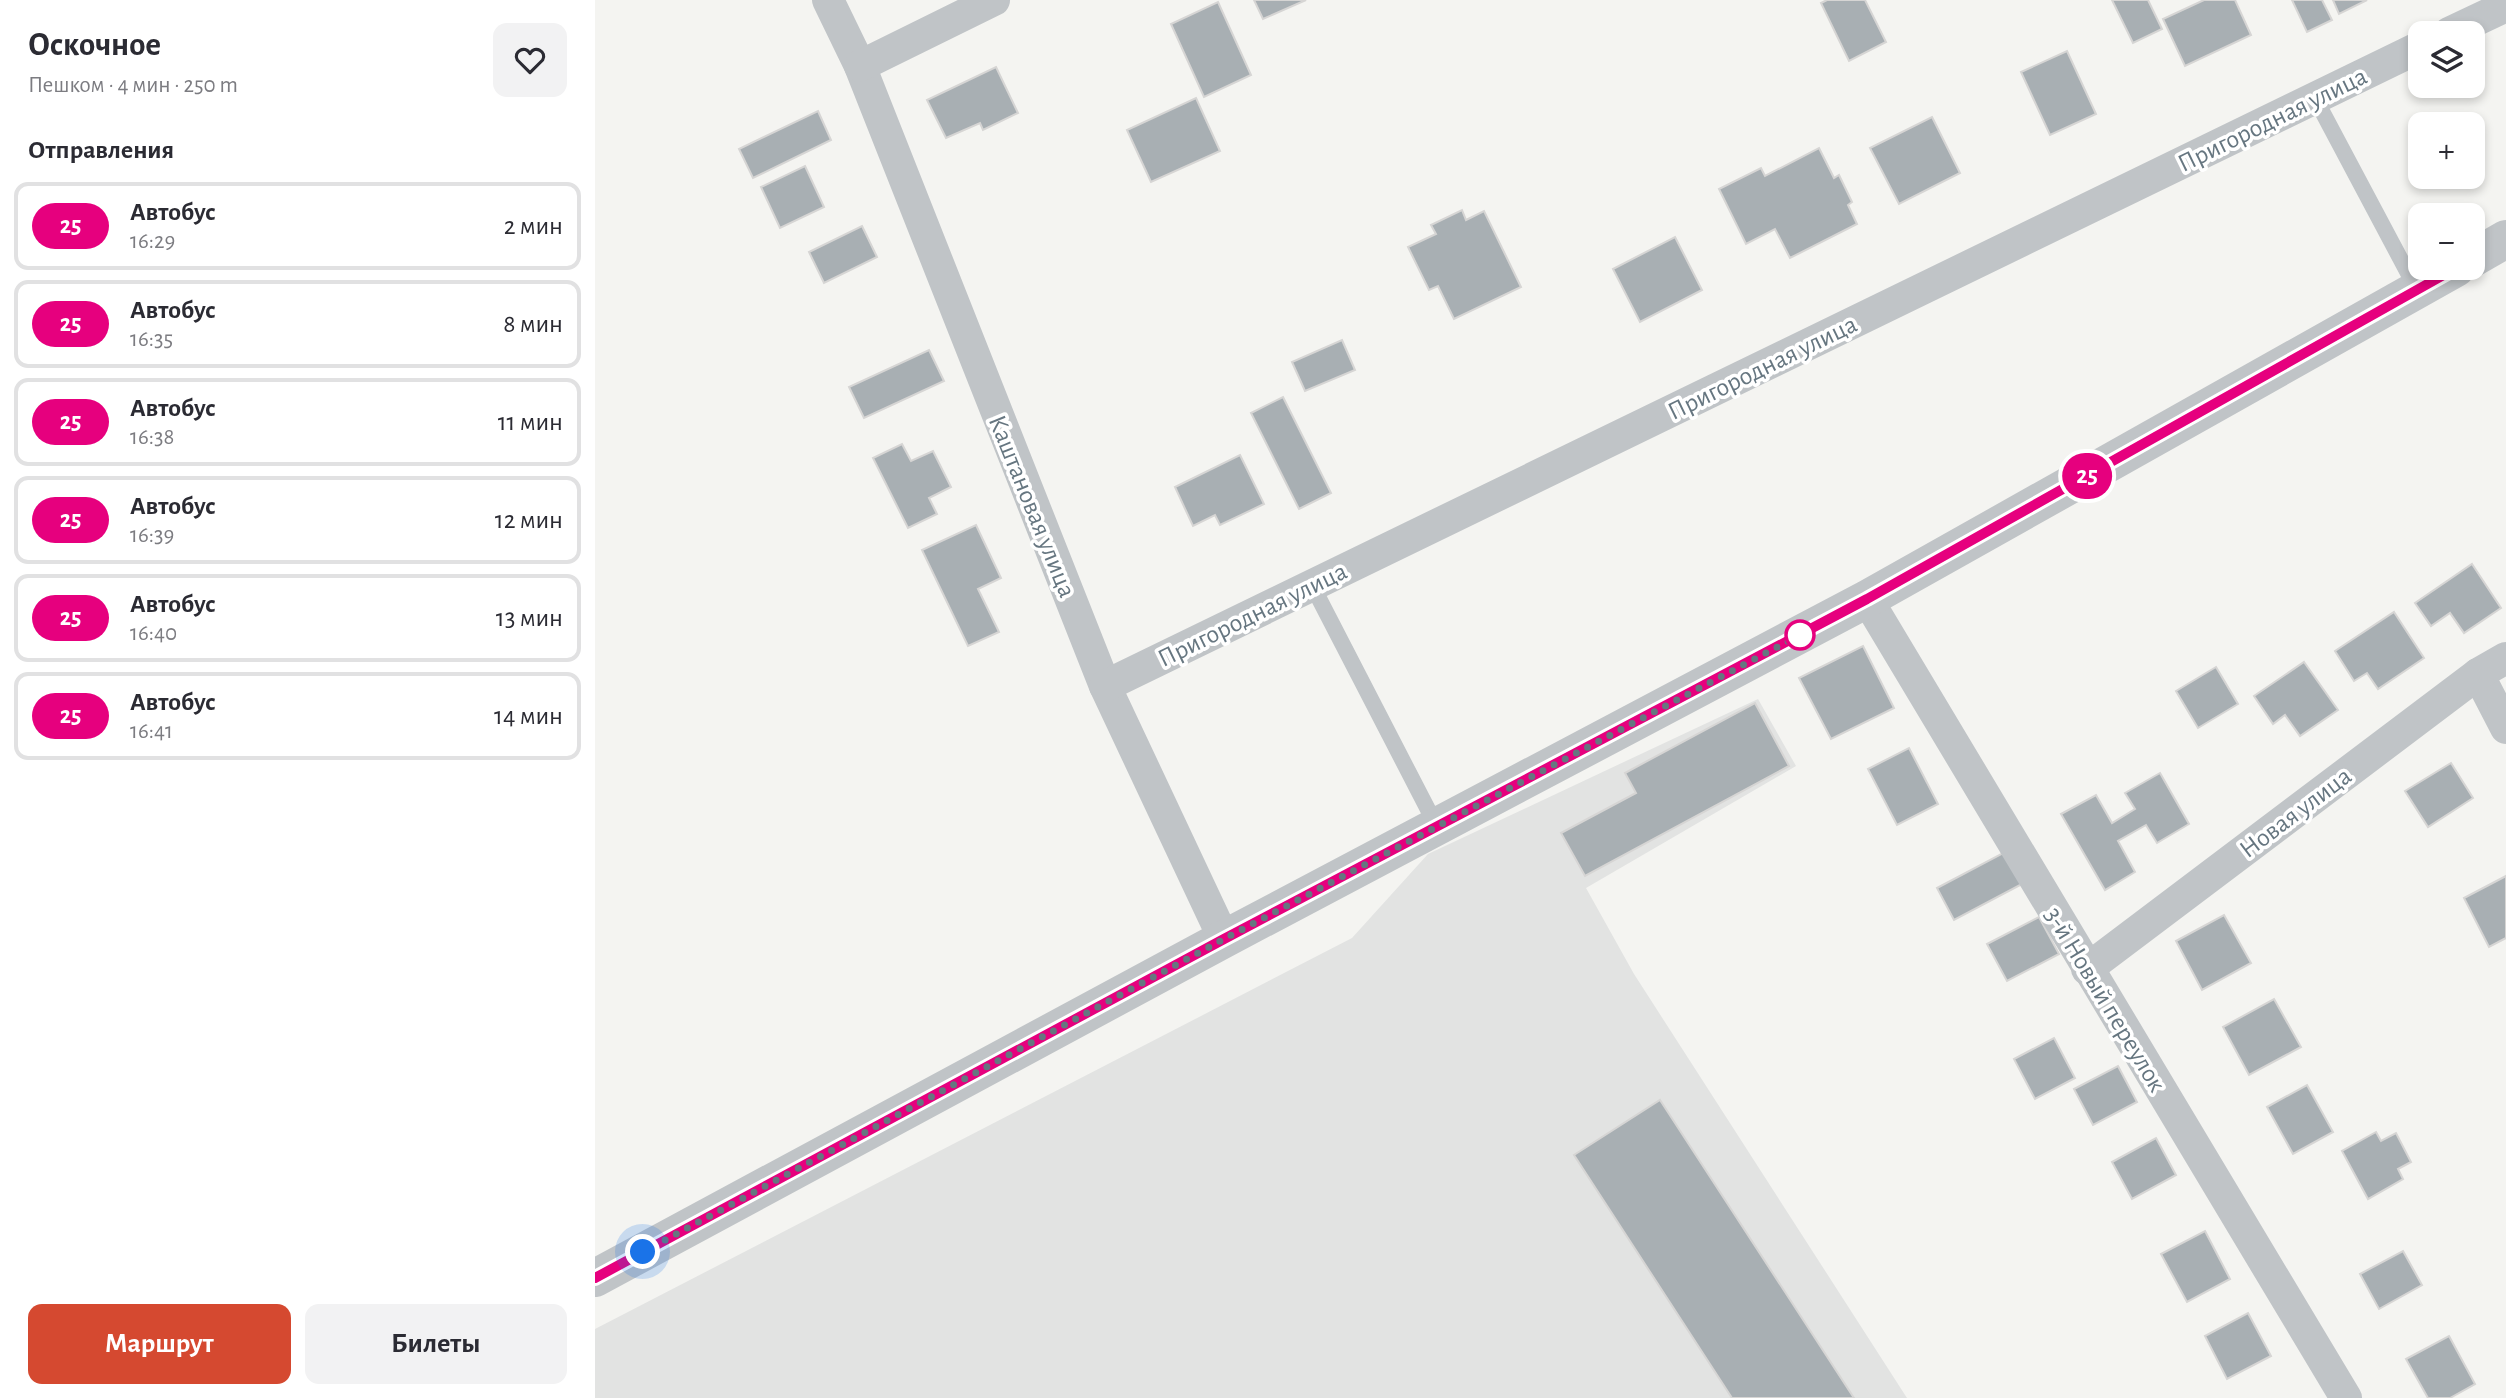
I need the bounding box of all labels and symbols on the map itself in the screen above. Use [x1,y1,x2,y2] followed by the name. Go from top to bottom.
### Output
[2174,63,2371,177] street label: Пригородная улица
[1664,311,1861,425] street label: Пригородная улица
[984,412,1080,601] street label: Каштановая улица
[2055,453,2119,499] line badge: 25
[1154,558,1351,672] street label: Пригородная улица
[1785,620,1815,650] unlabelled marker
[2235,763,2356,863] street label: Новая улица
[2040,903,2170,1096] street label: 3-й Новый переулок
[625,1234,660,1269] your location

